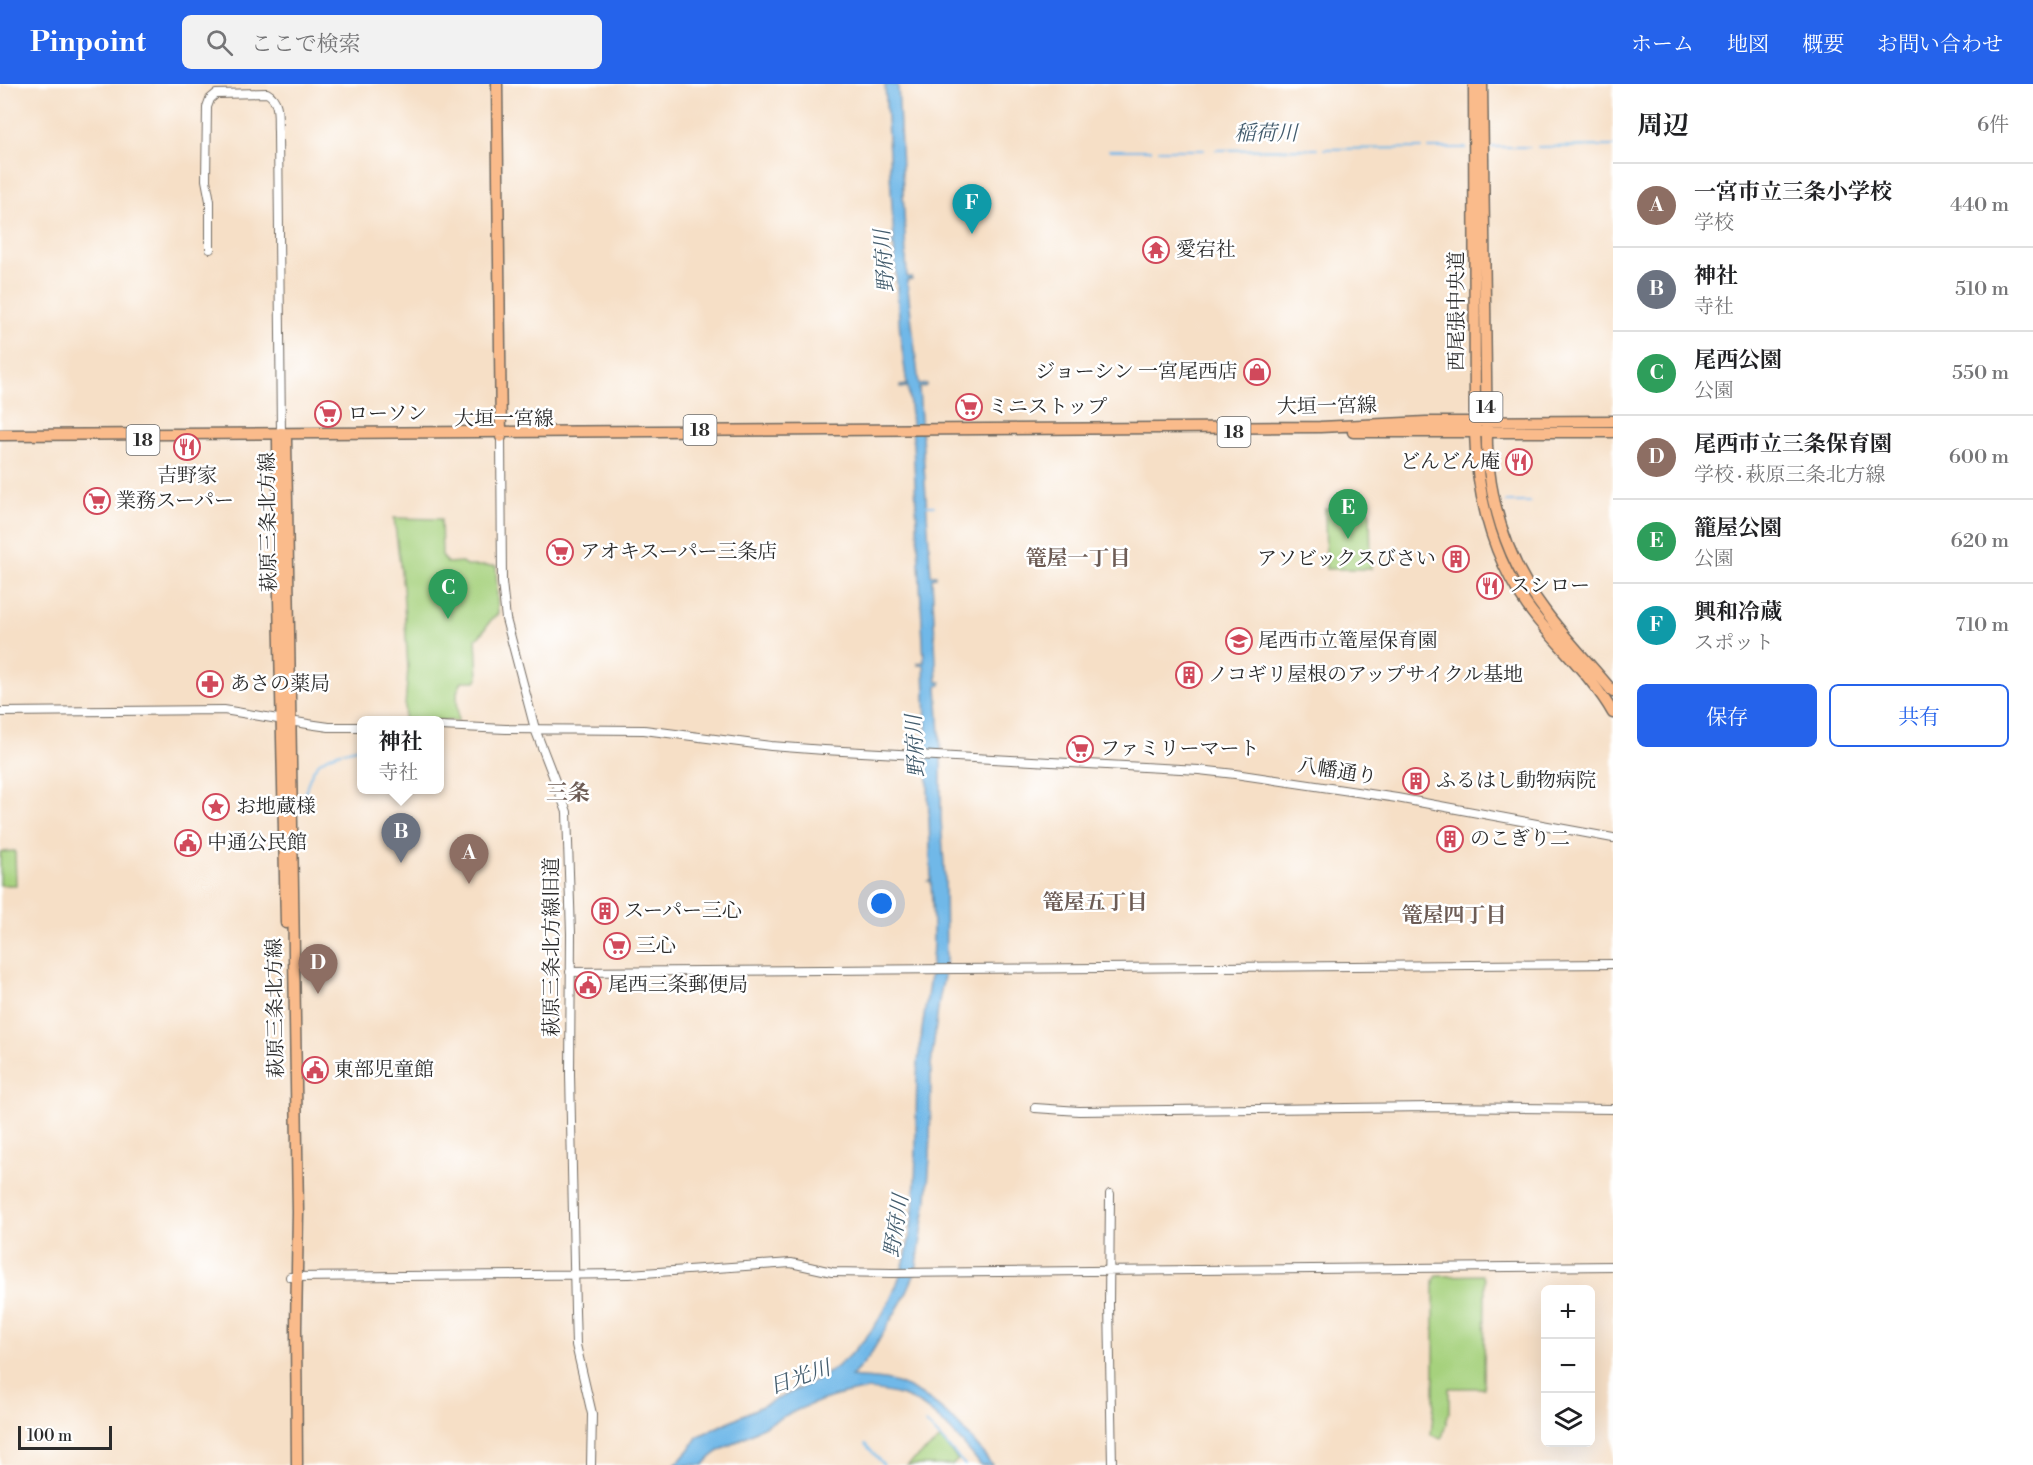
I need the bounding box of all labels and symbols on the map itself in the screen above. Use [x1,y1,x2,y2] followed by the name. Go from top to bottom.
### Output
[1235,121,1299,147] water label: 稲荷川
[952,184,992,234] pin: F
[870,227,900,293] water label: 野府川
[1141,235,1171,265] temple icon: 愛宕社
[1176,238,1236,263] place label: 愛宕社
[1445,251,1470,371] street label: 西尾張中央道
[1242,357,1272,387] shop icon: ジョーシン 一宮尾西店
[1035,360,1238,385] place label: ジョーシン 一宮尾西店
[954,392,984,422] supermarket icon: ミニストップ
[1470,392,1502,422] road number: 14
[1277,394,1377,420] street label: 大垣一宮線
[988,395,1107,420] place label: ミニストップ
[313,399,343,429] supermarket icon: ローソン
[348,402,427,427] place label: ローソン
[454,407,554,432] street label: 大垣一宮線
[684,415,716,445] road number: 18
[1218,417,1250,447] road number: 18
[126,425,160,455] road number: 18
[172,432,202,462] restaurant icon: 吉野家
[1504,447,1534,477] restaurant icon: どんどん庵
[1400,450,1500,475] place label: どんどん庵
[255,452,283,592] street label: 萩原三条北方線
[157,464,217,489] place label: 吉野家
[82,486,112,516] supermarket icon: 業務スーパー
[116,489,234,514] place label: 業務スーパー
[1328,490,1368,539] pin: E
[545,537,575,567] supermarket icon: アオキスーパー三条店
[580,540,777,565] place label: アオキスーパー三条店
[1441,544,1471,574] building icon: アソビックスびさい
[1026,546,1131,572] district label: 篭屋一丁目
[1257,547,1436,572] place label: アソビックスびさい
[428,570,468,619] pin: C
[1475,571,1505,601] restaurant icon: スシロー
[1510,574,1590,599] place label: スシロー
[1224,626,1254,656] school or university icon: 尾西市立篭屋保育園
[1258,629,1438,654] place label: 尾西市立篭屋保育園
[1174,660,1204,690] building icon: ノコギリ屋根のアップサイクル基地
[1208,663,1523,688] place label: ノコギリ屋根のアップサイクル基地
[195,669,225,699] pharmacy icon: あさの薬局
[230,672,330,697] place label: あさの薬局
[901,712,931,778] water label: 野府川
[1065,734,1095,764] supermarket icon: ファミリーマート
[1100,737,1260,762] place label: ファミリーマート
[1296,753,1378,791] street label: 八幡通り
[1401,766,1431,796] building icon: ふるはし動物病院
[1436,769,1596,794] place label: ふるはし動物病院
[546,780,590,807] district label: 三条
[201,792,231,822] place icon: お地蔵様
[236,795,316,820] place label: お地蔵様
[382,814,420,863] pin: B
[1435,824,1465,854] building icon: のこぎり二
[1470,827,1570,852] place label: のこぎり二
[173,828,203,858] public building icon: 中通公民館
[207,831,307,856] place label: 中通公民館
[450,834,488,884] pin: A
[540,857,565,1037] street label: 萩原三条北方線旧道
[867,889,896,918] your location
[1043,890,1148,916] district label: 篭屋五丁目
[590,896,620,926] building icon: スーパー三心
[624,899,742,924] place label: スーパー三心
[1402,903,1507,929] district label: 篭屋四丁目
[602,931,632,961] supermarket icon: 三心
[636,934,676,959] place label: 三心
[262,938,290,1078] street label: 萩原三条北方線
[298,944,338,994] pin: D
[573,970,603,1000] public building icon: 尾西三条郵便局
[608,973,748,998] place label: 尾西三条郵便局
[300,1055,330,1085] public building icon: 東部児童館
[334,1058,434,1083] place label: 東部児童館
[879,1191,915,1259] water label: 野府川
[766,1355,836,1401] water label: 日光川
[18,1423,112,1450] scale bar

